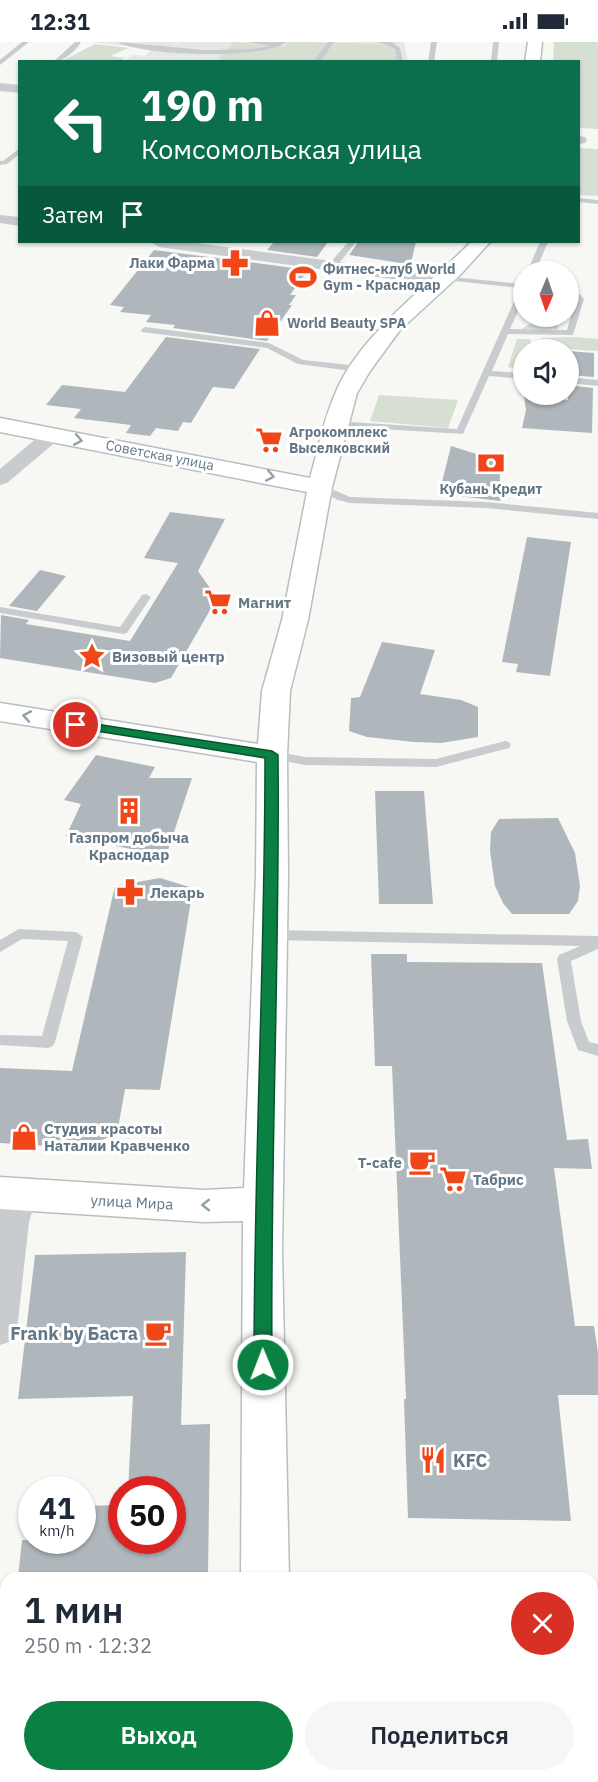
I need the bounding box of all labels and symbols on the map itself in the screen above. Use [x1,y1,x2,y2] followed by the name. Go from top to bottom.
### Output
[220,248,250,278] pharmacy icon: Лаки Фарма
[129,254,215,272] place label: Лаки Фарма
[323,260,456,294] place label: Фитнес-клуб World Gym - Краснодар
[513,261,579,327] north arrow
[288,262,318,292] sports icon: Фитнес-клуб World Gym - Краснодар
[252,308,282,338] shop icon: World Beauty SPA
[287,314,406,332] place label: World Beauty SPA
[289,423,390,457] place label: Агрокомплекс Выселковский
[254,425,284,455] supermarket icon: Агрокомплекс Выселковский
[73,433,83,446] one-way arrow
[104,436,216,474] street label: Советская улица
[476,448,506,478] bank icon: Кубань Кредит
[264,469,274,482] one-way arrow
[440,480,542,498] place label: Кубань Кредит
[203,587,233,617] supermarket icon: Магнит
[238,593,292,612] place label: Магнит
[77,641,107,671] place icon: Визовый центр
[112,647,225,666] place label: Визовый центр
[50,699,101,750] pin
[22,711,32,723] one-way arrow
[114,796,144,826] building icon: Газпром добыча Краснодар
[69,828,190,864] place label: Газпром добыча Краснодар
[115,877,145,907] pharmacy icon: Лекарь
[150,883,205,902] place label: Лекарь
[44,1119,190,1155] place label: Студия красоты Наталии Кравченко
[9,1122,39,1152] shop icon: Студия красоты Наталии Кравченко
[407,1147,437,1177] cafe icon: T-cafe
[358,1153,402,1172] place label: T-cafe
[438,1164,468,1194] supermarket icon: Табрис
[473,1170,524,1189] place label: Табрис
[90,1190,174,1214] street label: улица Мира
[201,1199,210,1211] one-way arrow
[143,1318,173,1348] cafe icon: Frank by Баста
[10,1322,138,1345] place label: Frank by Баста
[231,1333,295,1397] position arrow
[418,1445,448,1475] restaurant icon: KFC
[453,1449,488,1472] place label: KFC
[108,1476,186,1554] speed limit sign: 50

